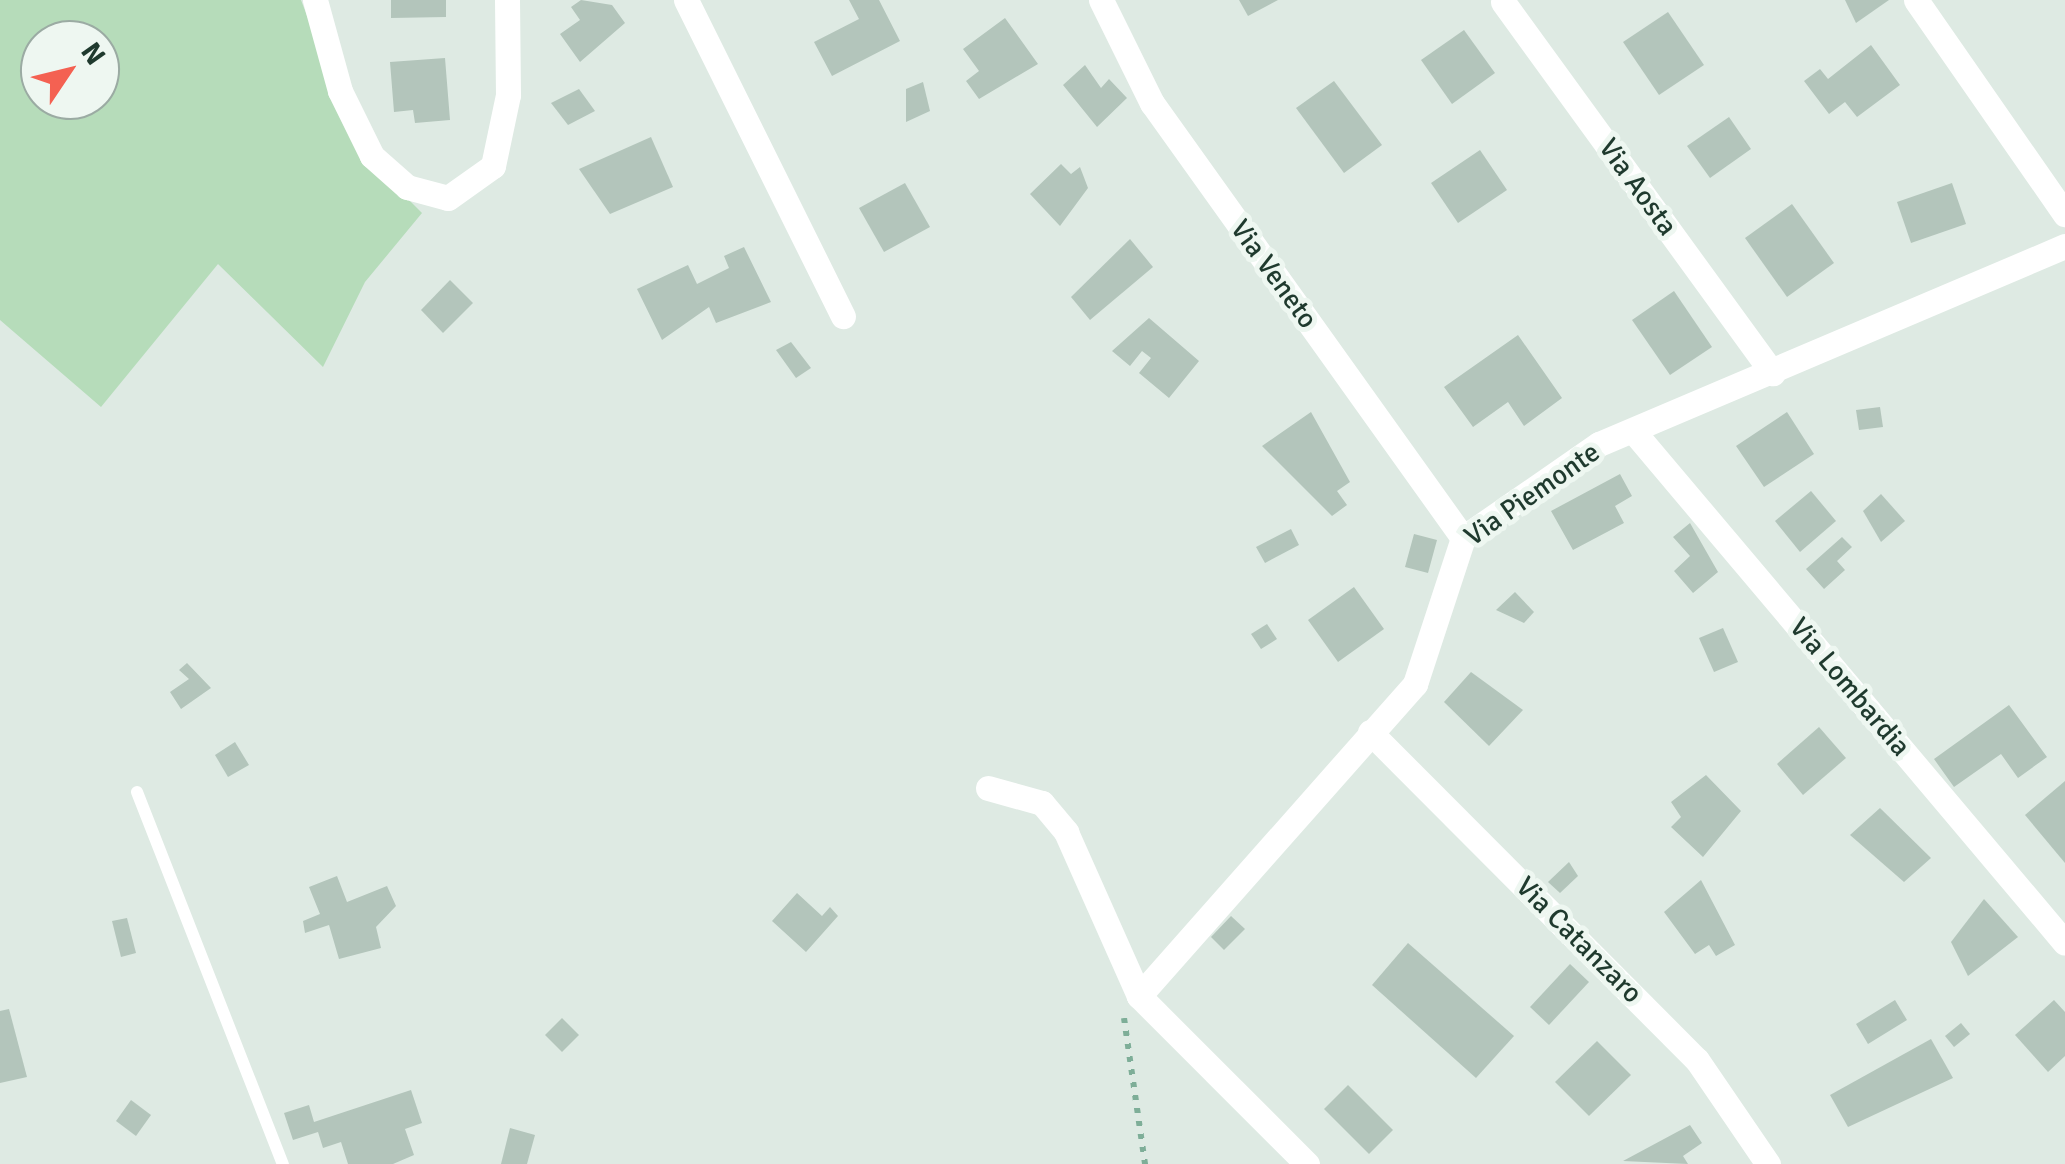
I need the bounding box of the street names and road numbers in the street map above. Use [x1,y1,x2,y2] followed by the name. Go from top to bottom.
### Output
[1592,132,1684,242] street label: Via Aosta
[1223,213,1325,335] street label: Via Veneto
[1458,435,1606,553] street label: Via Piemonte
[1782,611,1918,763] street label: Via Lombardia
[1509,870,1649,1010] street label: Via Catanzaro

